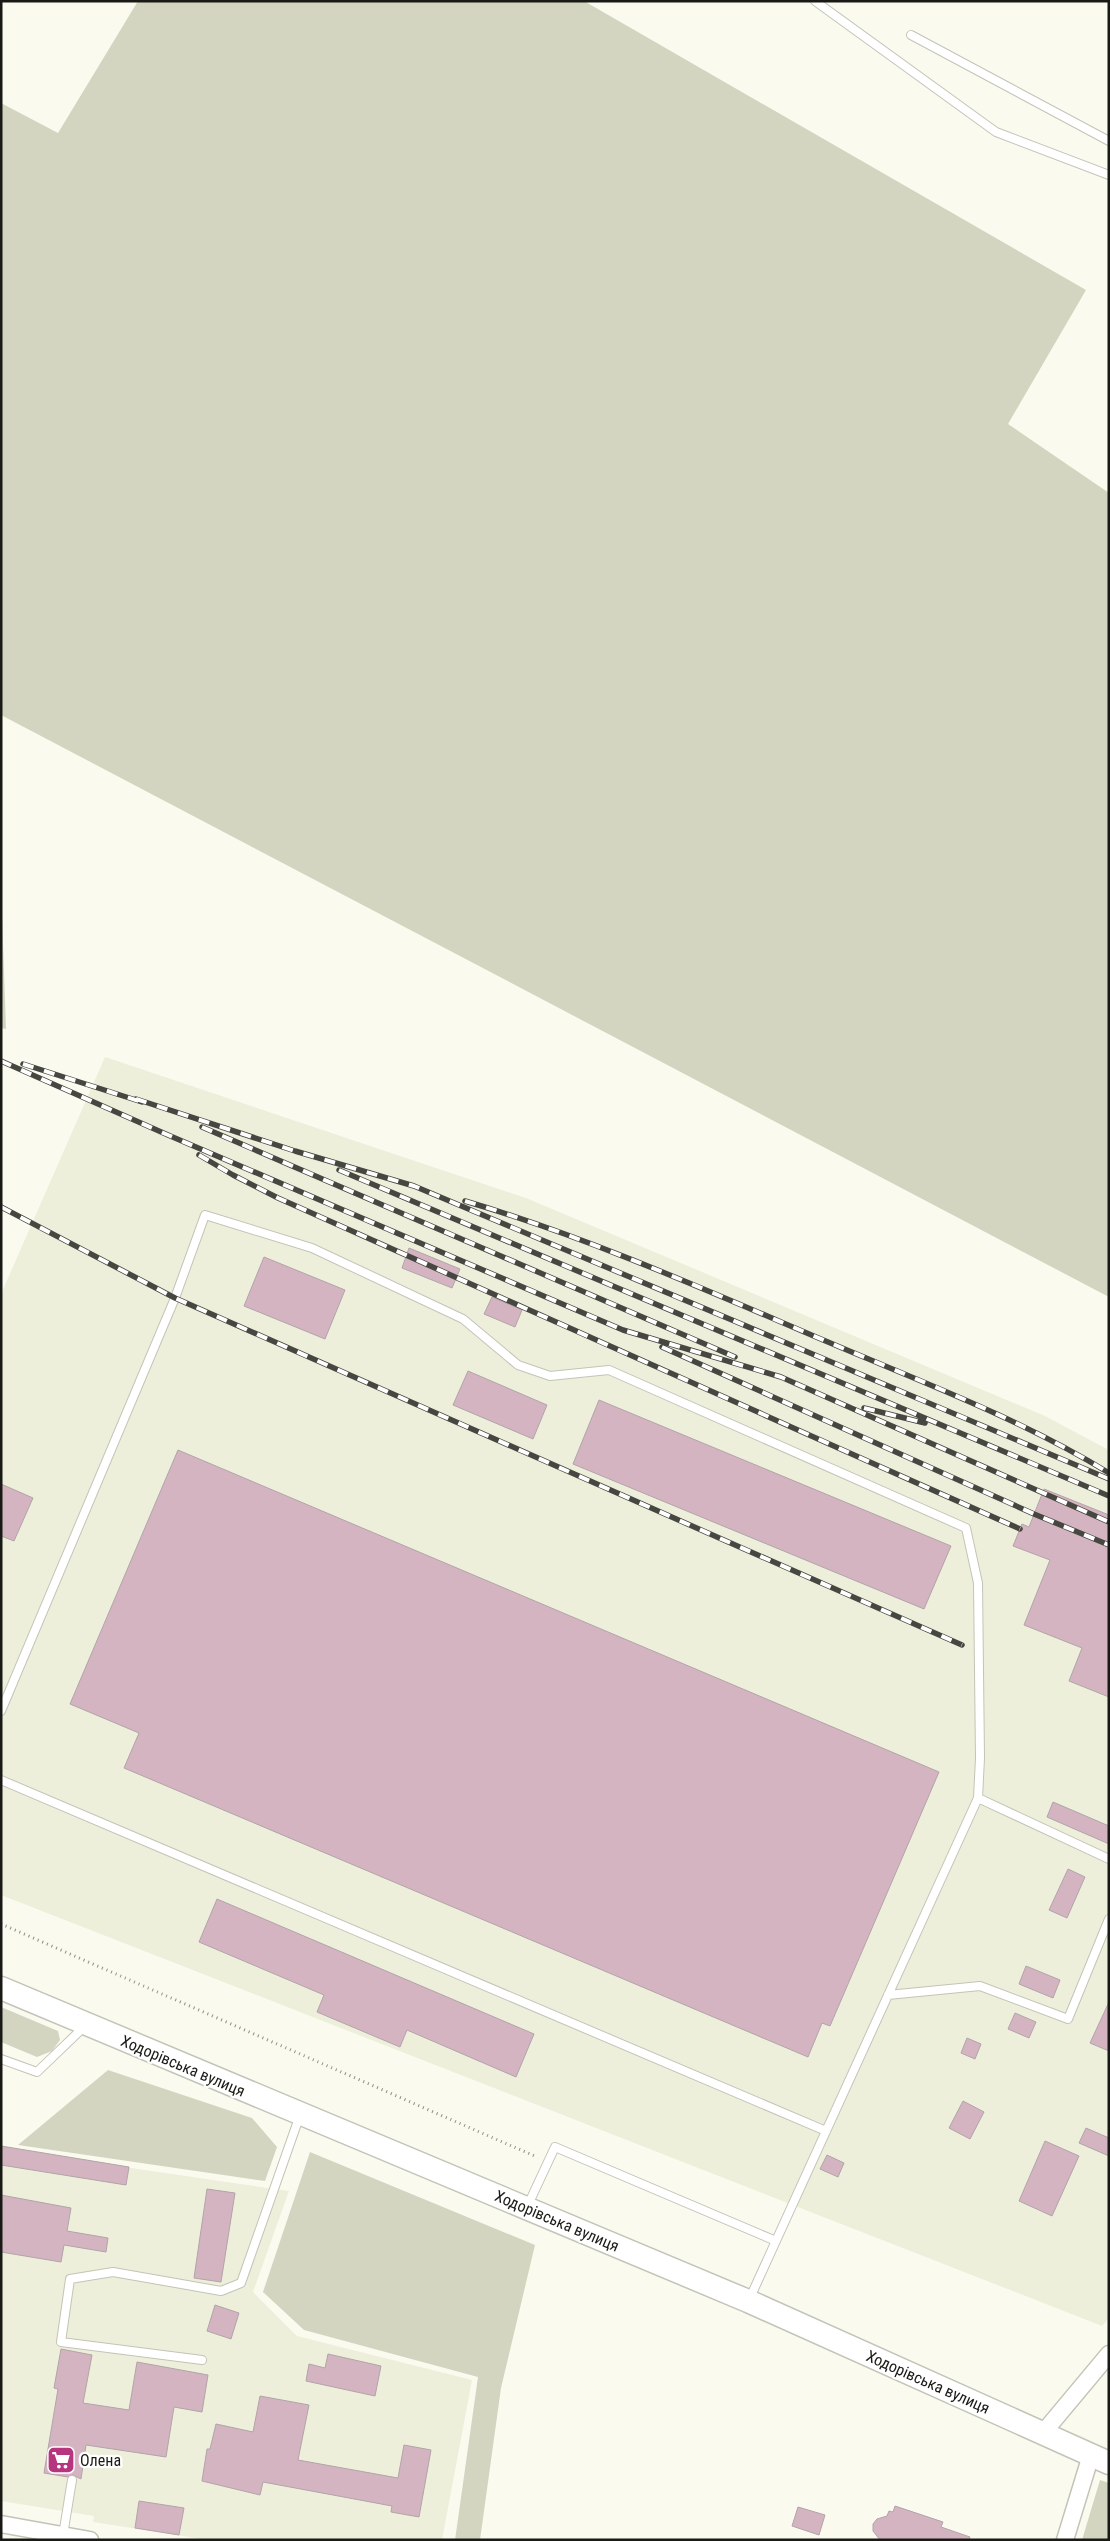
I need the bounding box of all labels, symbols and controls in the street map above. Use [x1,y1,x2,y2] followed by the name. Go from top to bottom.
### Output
[118,2031,248,2101] street label: Ходорівська вулиця
[492,2186,622,2256] street label: Ходорівська вулиця
[863,2346,993,2418] street label: Ходорівська вулиця
[46,2445,76,2475] supermarket icon: Олена
[80,2451,121,2470] place label: Олена

